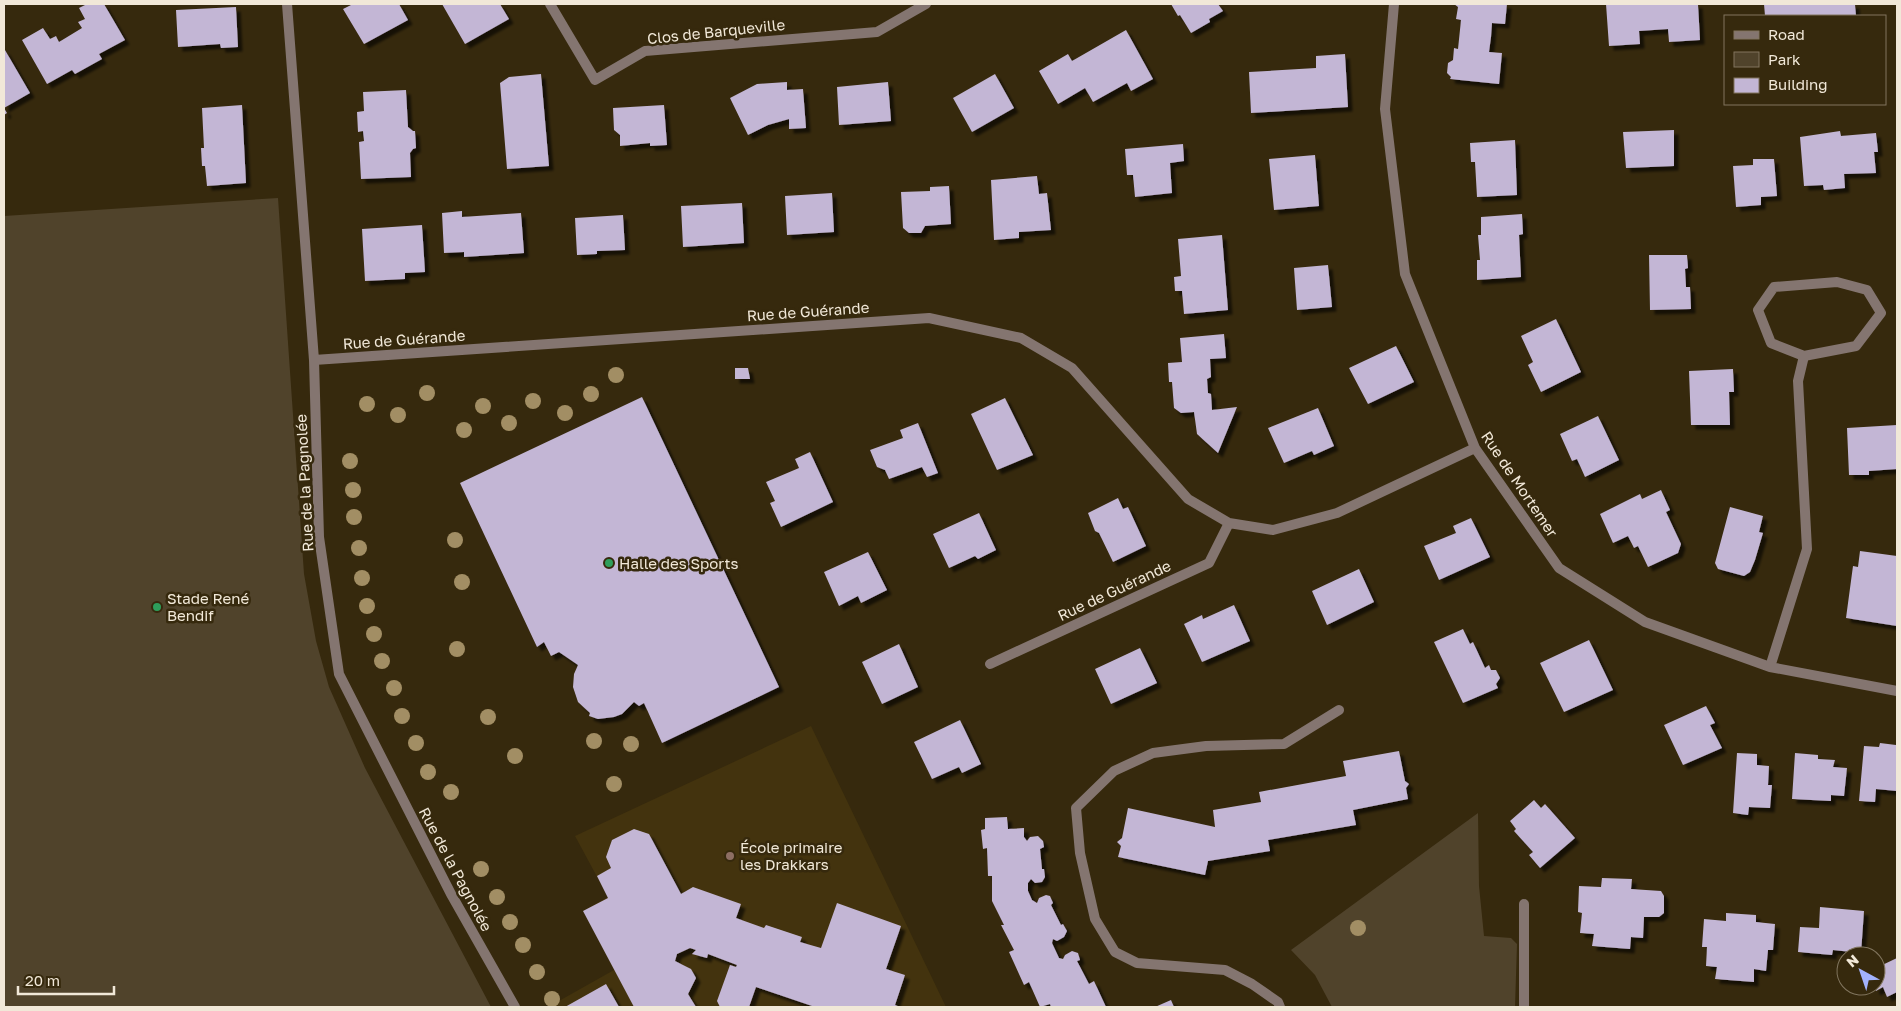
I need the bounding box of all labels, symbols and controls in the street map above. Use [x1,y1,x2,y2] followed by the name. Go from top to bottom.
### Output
[646,15,786,47] street label: Clos de Barqueville
[1724,15,1886,105] legend
[1768,25,1805,43] text: Road
[1768,50,1801,68] text: Park
[1768,75,1828,93] text: Building
[746,298,870,324] street label: Rue de Guérande
[342,326,466,352] street label: Rue de Guérande
[291,413,317,552] street label: Rue de la Pagnolée
[1478,428,1562,540] street label: Rue de Mortemer
[619,554,738,572] place label: Halle des Sports
[1055,556,1174,624] street label: Rue de Guérande
[603,557,615,569] marker: Halle des Sports
[167,589,249,624] place label: Stade René Bendif
[151,601,163,613] marker: Stade René Bendif
[416,804,496,934] street label: Rue de la Pagnolée
[740,838,843,873] place label: École primaire les Drakkars
[724,850,736,862] marker: École primaire les Drakkars
[1836,946,1886,996] north arrow
[1843,951,1862,971] text: N
[18,964,114,996] scale bar
[25,971,60,989] text: 20 m

